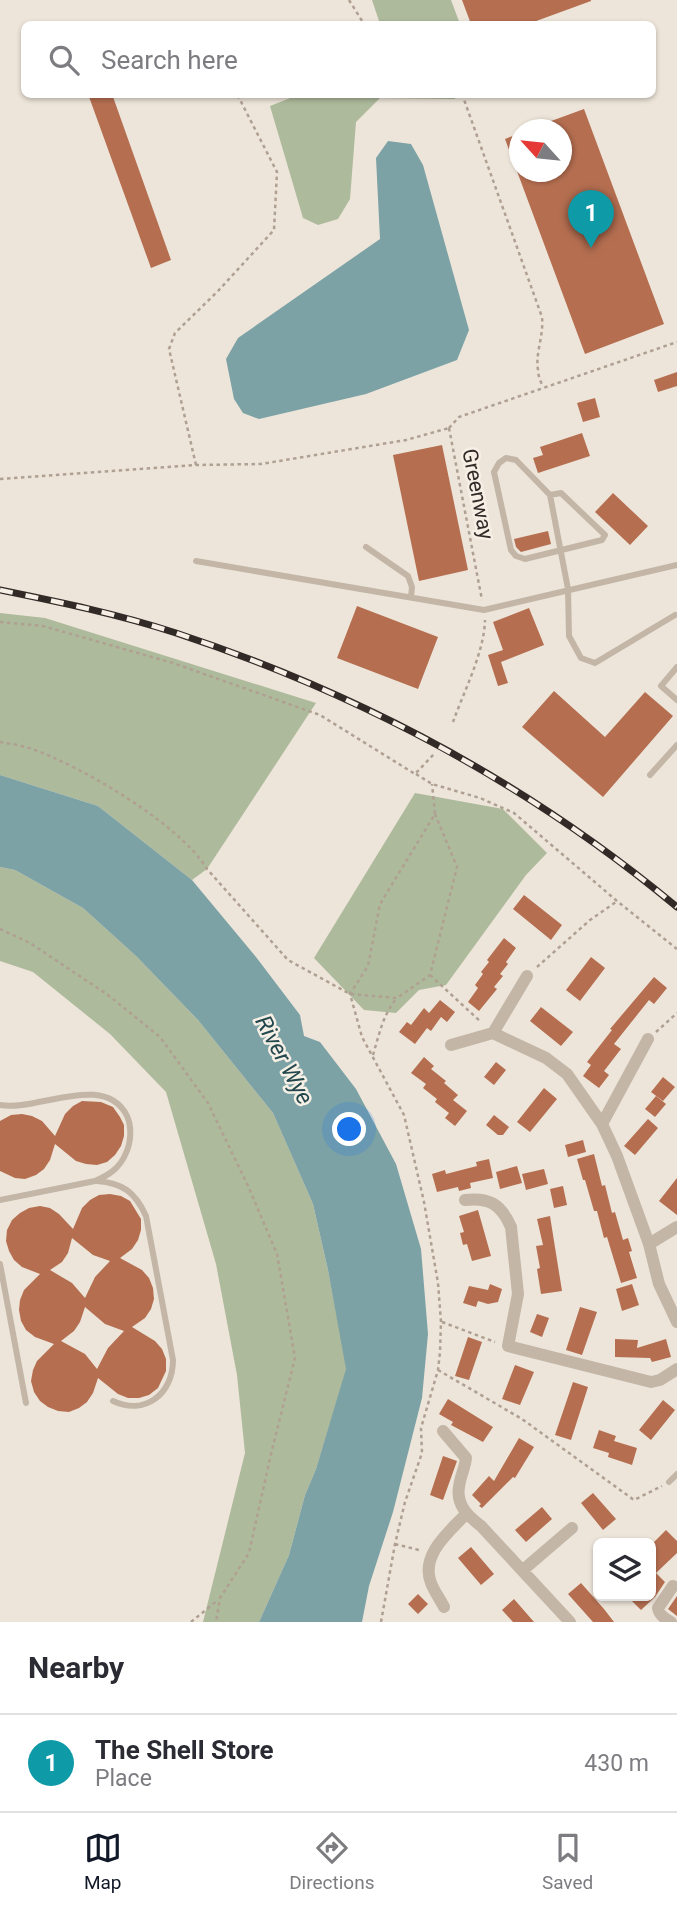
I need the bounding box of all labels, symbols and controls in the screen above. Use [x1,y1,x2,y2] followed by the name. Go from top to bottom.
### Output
[21,21,656,98] search box
[45,41,83,79] icon: search
[101,45,238,75] text: Search here
[509,119,572,182] north arrow
[568,190,614,248] pin: 1
[457,447,499,542] street label: Greenway
[249,1011,319,1109] water label: River Wye
[332,1112,366,1146] your location
[593,1538,656,1601] map controls
[593,1538,656,1601] button: layers
[28,1650,124,1685] text: Nearby
[95,1735,273,1765] text: The Shell Store
[44,1750,58,1777] text: 1
[584,1750,649,1777] text: 430 m
[95,1765,152,1792] text: Place
[84,1829,122,1894] tab: Map
[289,1829,374,1894] tab: Directions
[542,1829,593,1894] tab: Saved

